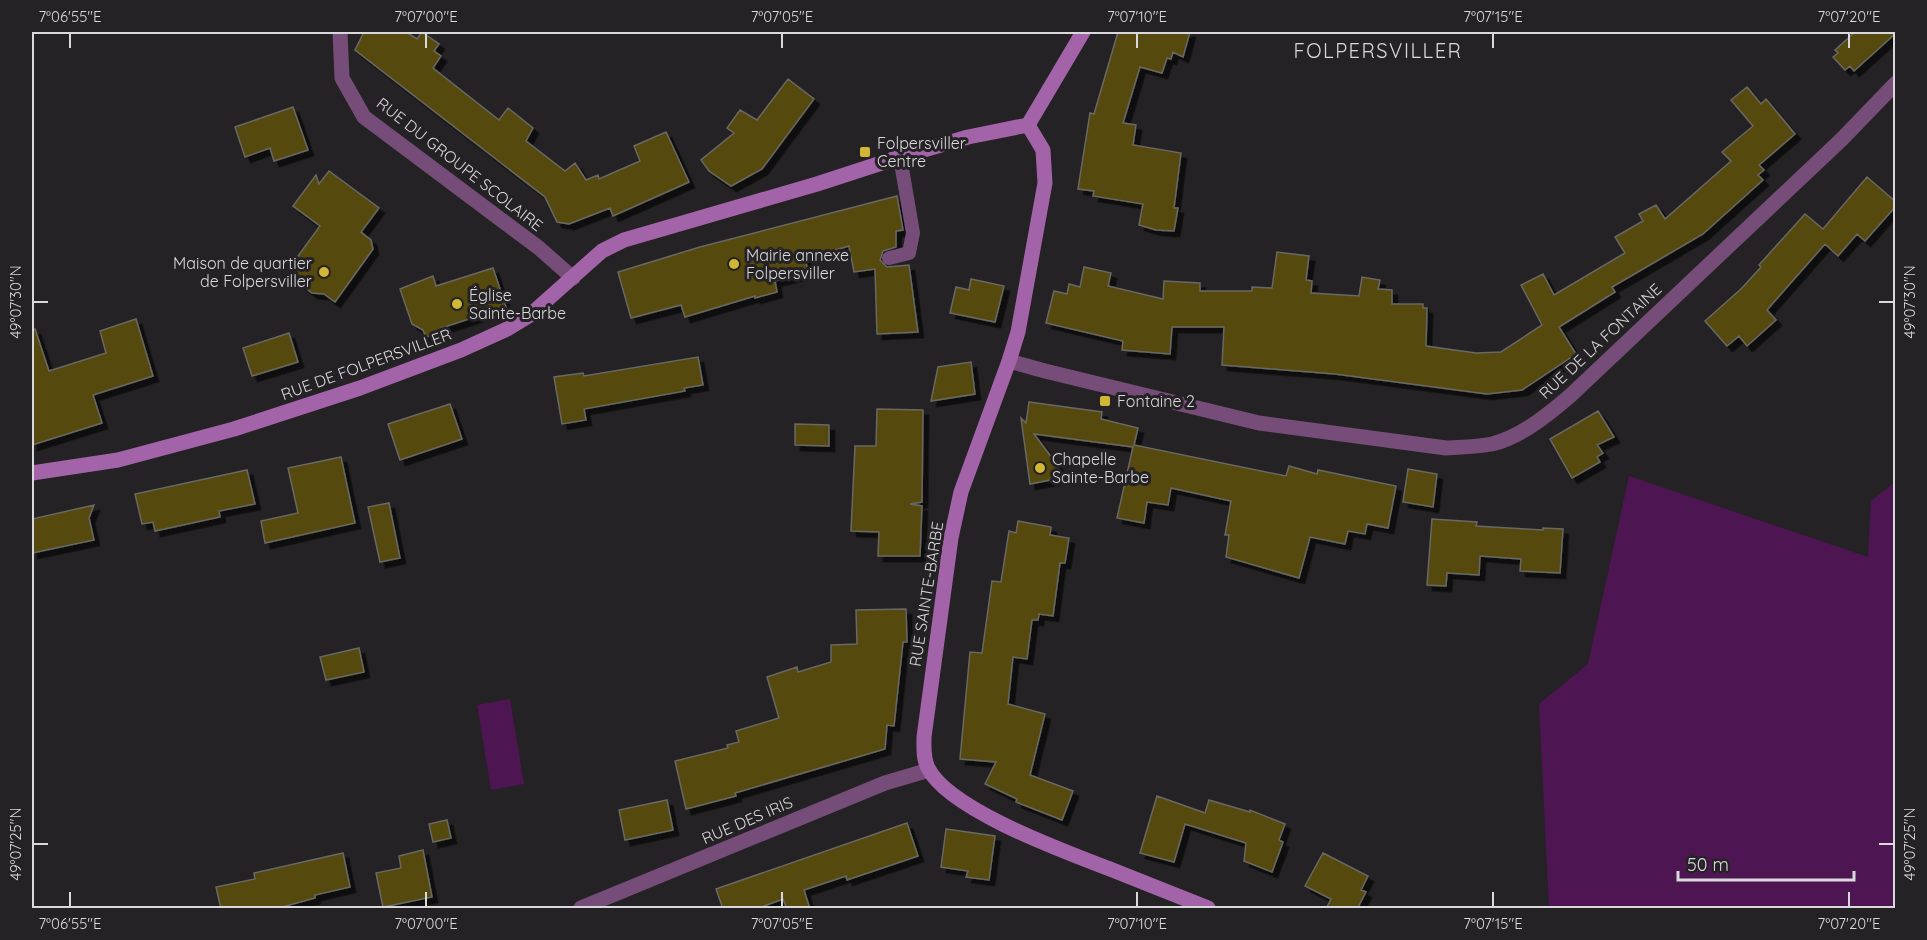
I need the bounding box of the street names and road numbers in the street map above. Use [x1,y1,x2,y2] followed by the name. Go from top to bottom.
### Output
[373,93,547,235] street label: RUE DU GROUPE SCOLAIRE
[1535,279,1665,403] street label: RUE DE LA FONTAINE
[278,324,454,404] street label: RUE DE FOLPERSVILLER
[905,520,947,668] street label: RUE SAINTE-BARBE
[698,792,796,848] street label: RUE DES IRIS

